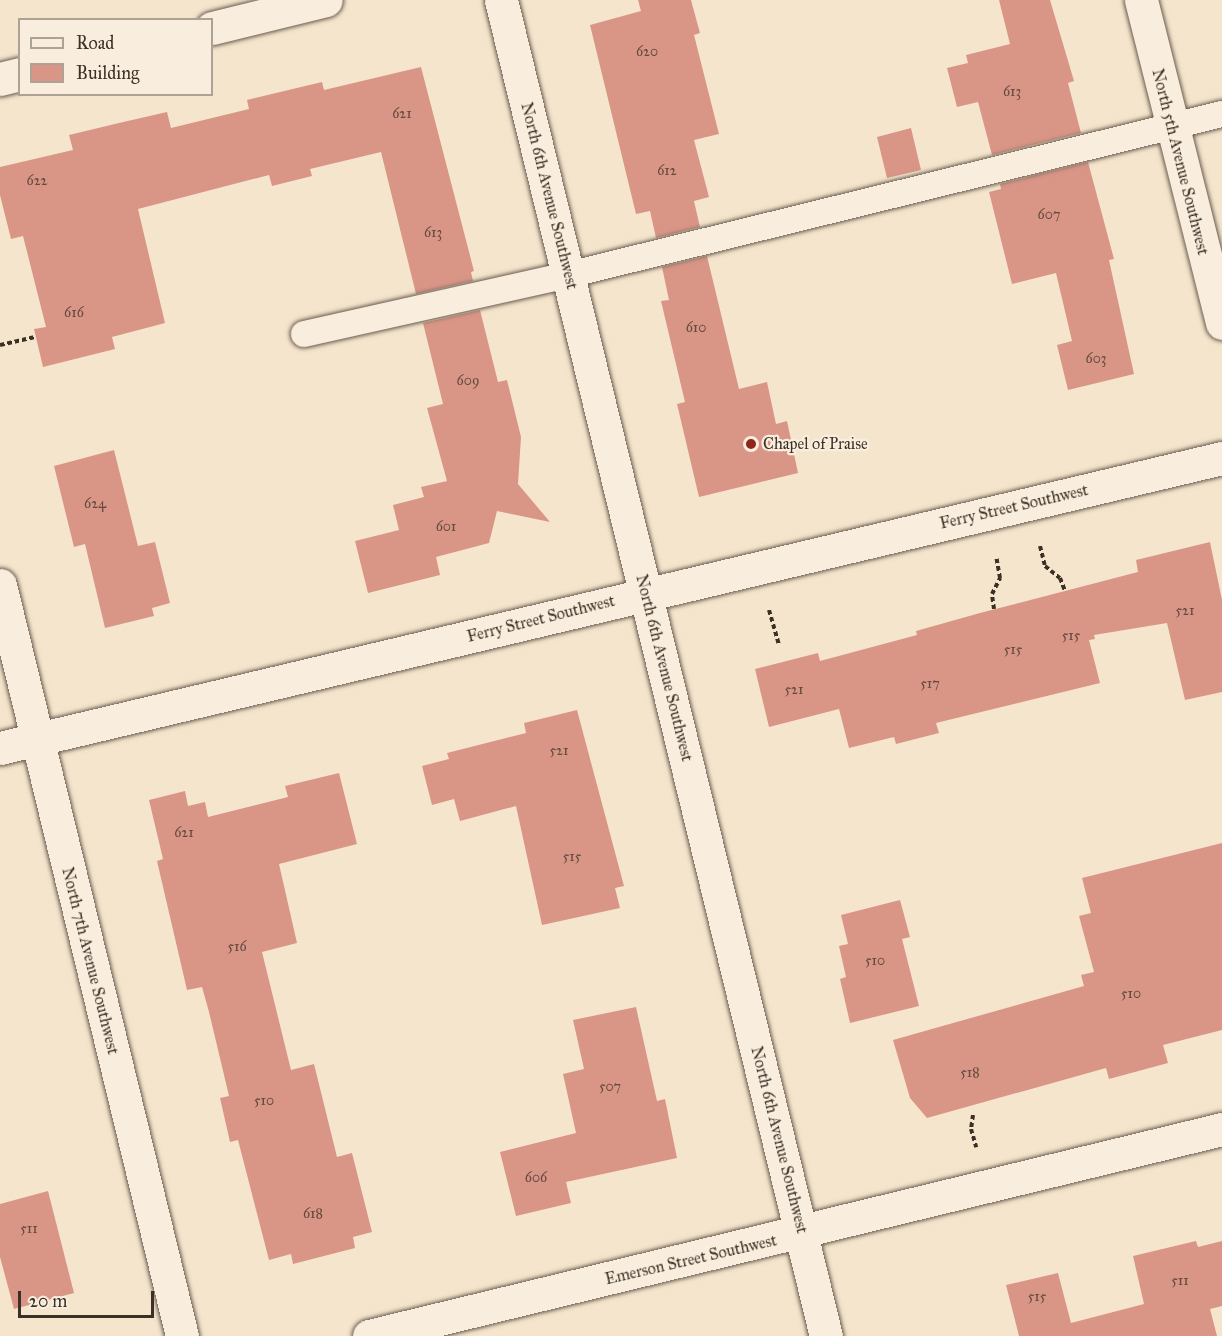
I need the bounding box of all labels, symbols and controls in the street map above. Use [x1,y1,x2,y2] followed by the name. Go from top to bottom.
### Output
[18,18,213,96] legend
[76,32,114,54] text: Road
[636,44,658,60] house number: 620
[76,62,139,84] text: Building
[1148,67,1212,257] street label: North 5th Avenue Southwest
[1003,84,1021,100] house number: 613
[516,101,582,291] street label: North 6th Avenue Southwest
[392,106,412,122] house number: 621
[657,163,677,179] house number: 612
[27,173,47,189] house number: 622
[1038,207,1060,223] house number: 607
[424,225,442,241] house number: 613
[64,305,84,321] house number: 616
[686,320,706,336] house number: 610
[1086,351,1106,367] house number: 603
[457,373,479,389] house number: 609
[763,434,868,454] place label: Chapel of Praise
[744,437,758,451] marker: Chapel of Praise
[938,481,1090,533] street label: Ferry Street Southwest
[84,496,106,512] house number: 624
[436,519,456,535] house number: 601
[631,573,697,763] street label: North 6th Avenue Southwest
[465,591,617,647] street label: Ferry Street Southwest
[1176,603,1194,619] house number: 521
[1062,628,1080,644] house number: 515
[1004,642,1022,658] house number: 515
[920,676,940,692] house number: 517
[785,682,803,698] house number: 521
[550,743,568,759] house number: 521
[174,825,194,841] house number: 621
[563,849,581,865] house number: 515
[57,865,123,1057] street label: North 7th Avenue Southwest
[227,939,247,955] house number: 516
[865,953,885,969] house number: 510
[1121,986,1141,1002] house number: 510
[746,1045,812,1235] street label: North 6th Avenue Southwest
[960,1065,980,1081] house number: 518
[599,1079,621,1095] house number: 507
[254,1093,274,1109] house number: 510
[525,1170,547,1186] house number: 606
[303,1206,323,1222] house number: 618
[20,1221,38,1237] house number: 511
[603,1231,779,1289] street label: Emerson Street Southwest
[1171,1273,1189,1289] house number: 511
[21,1279,158,1317] scale bar
[1028,1289,1046,1305] house number: 515
[29,1290,67,1312] text: 20 m

